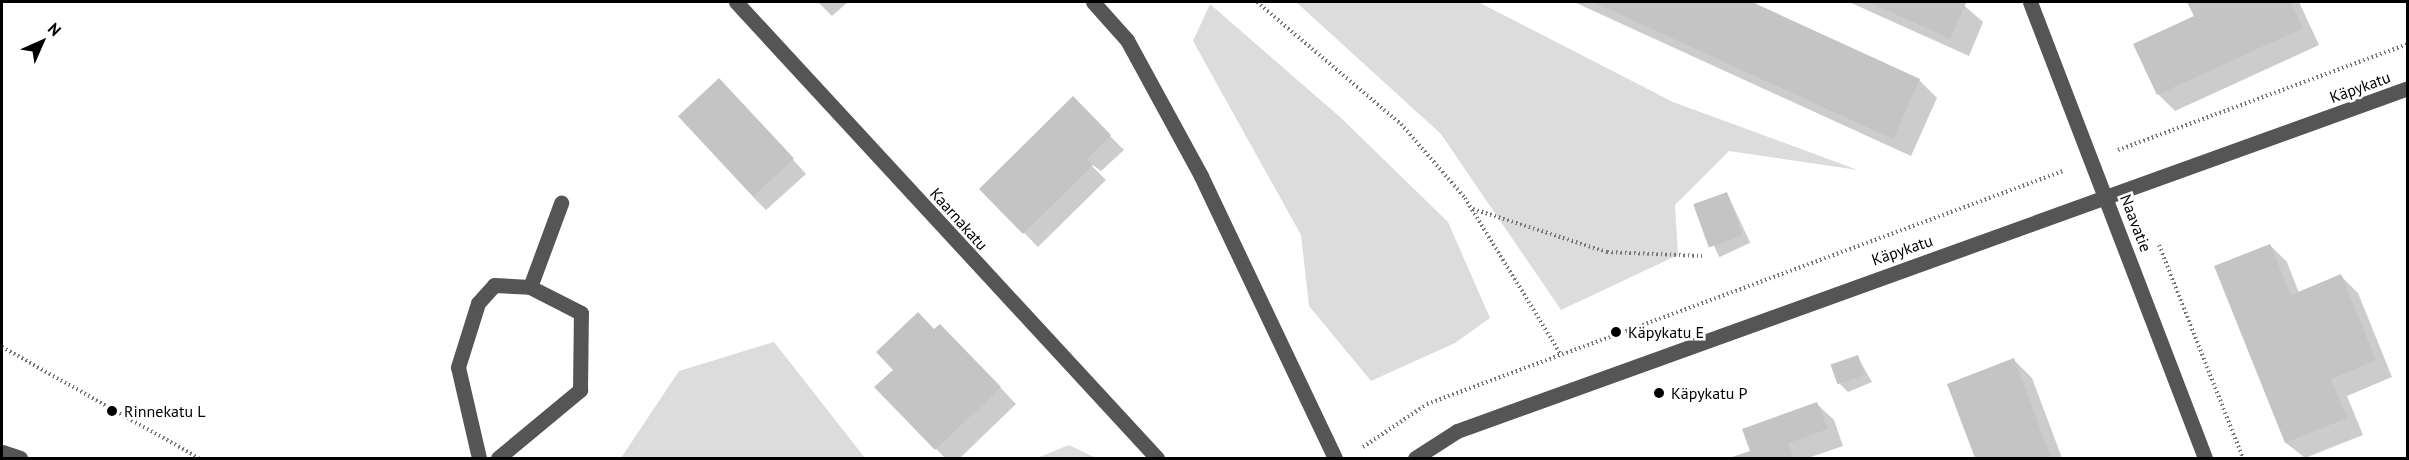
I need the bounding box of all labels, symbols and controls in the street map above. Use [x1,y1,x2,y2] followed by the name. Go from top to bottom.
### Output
[12,12,72,72] north arrow
[44,18,66,40] text: N
[2327,67,2393,107] street label: Käpykatu
[926,184,992,254] street label: Kaarnakatu
[2116,191,2156,255] street label: Naavatie
[1869,231,1935,269] street label: Käpykatu
[1628,322,1704,342] place label: Käpykatu E
[1609,325,1623,339] marker: Käpykatu E
[1671,383,1747,403] place label: Käpykatu P
[1652,386,1666,400] marker: Käpykatu P
[124,401,206,421] place label: Rinnekatu L
[105,404,119,418] marker: Rinnekatu L

